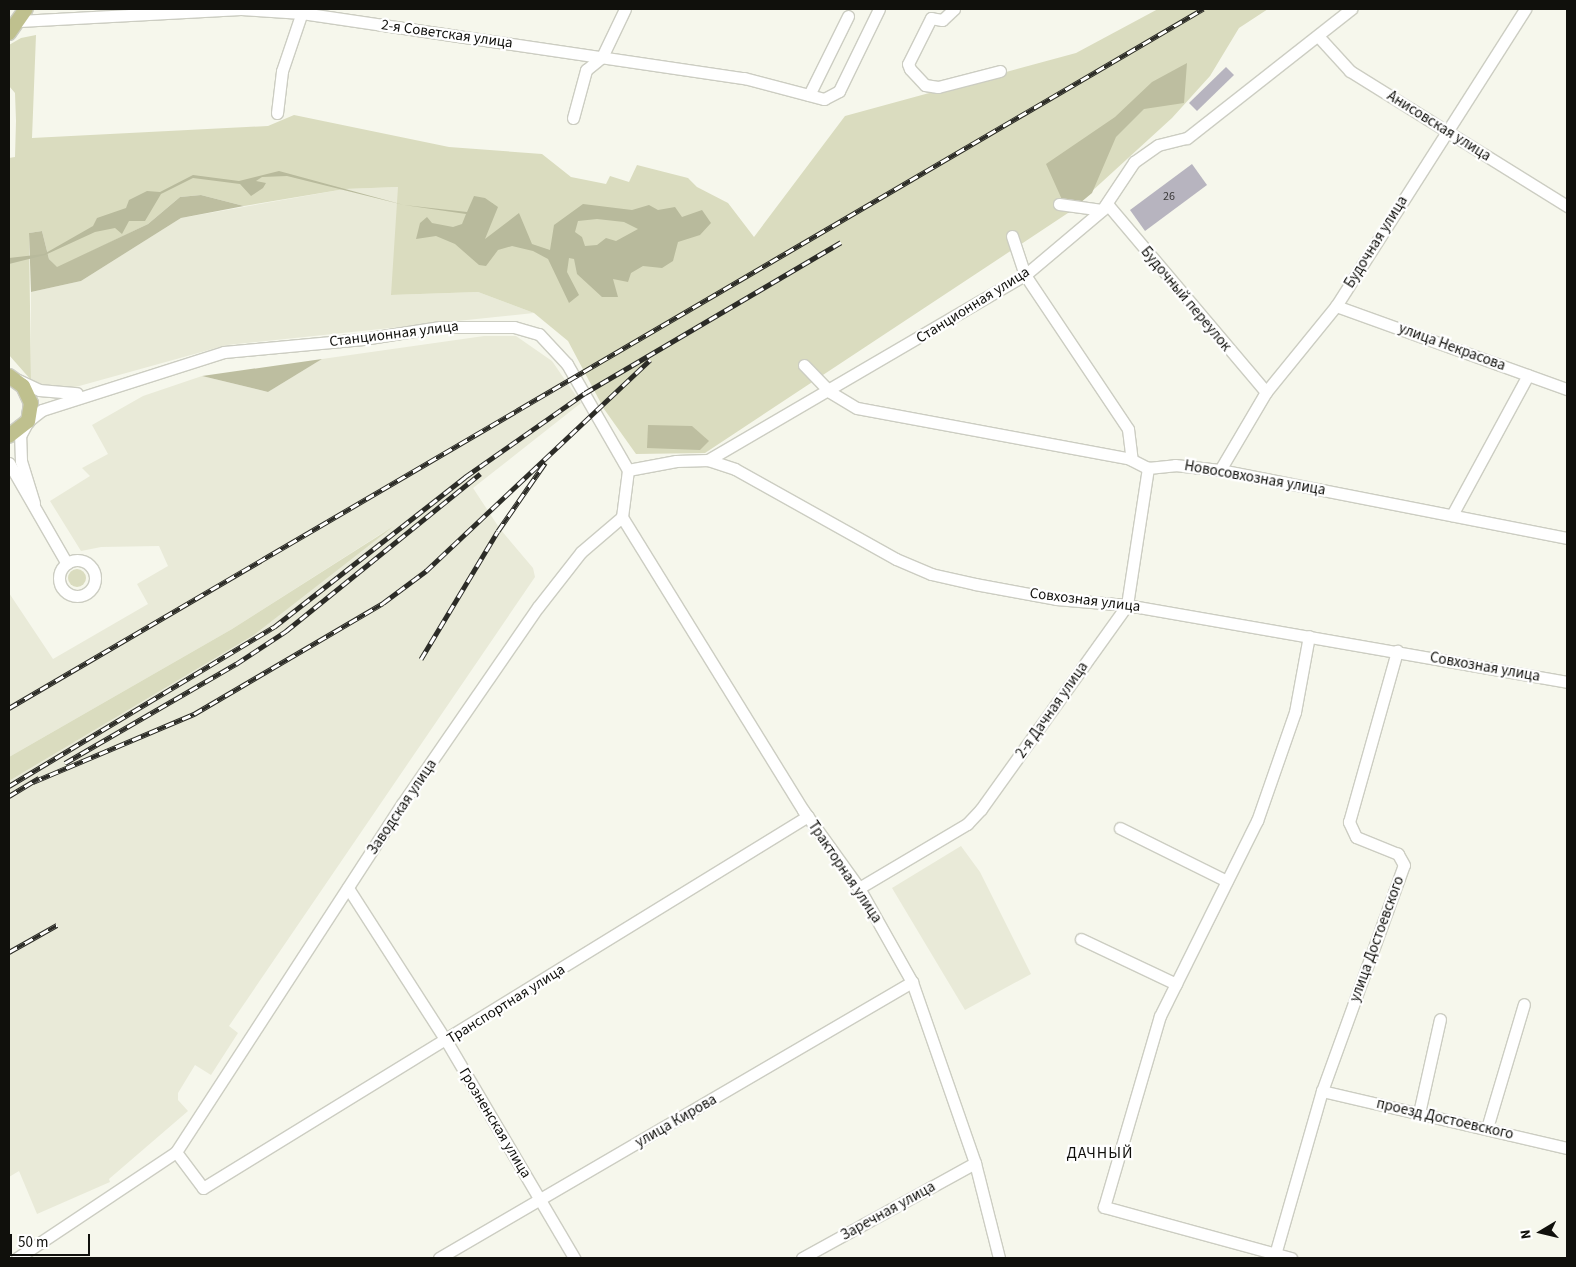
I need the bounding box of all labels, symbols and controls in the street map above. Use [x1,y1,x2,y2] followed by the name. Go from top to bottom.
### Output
[380,16,514,52] street label: 2-я Советская улица
[1384,87,1494,165] street label: Анисовская улица
[1163,190,1175,204] house number: 26
[1340,193,1412,291] street label: Будочная улица
[1137,243,1235,355] street label: Будочный переулок
[913,263,1033,347] street label: Станционная улица
[328,317,460,351] street label: Станционная улица
[1396,319,1508,375] street label: улица Некрасова
[1183,457,1327,499] street label: Новосовхозная улица
[1029,584,1141,616] street label: Совхозная улица
[1429,648,1541,686] street label: Совхозная улица
[1012,658,1092,762] street label: 2-я Дачная улица
[363,756,441,858] street label: Заводская улица
[804,817,886,927] street label: Тракторная улица
[1346,874,1408,1004] street label: улица Достоевского
[444,960,568,1048] street label: Транспортная улица
[455,1065,535,1181] street label: Грозненская улица
[632,1090,720,1152] street label: улица Кирова
[1375,1094,1515,1144] street label: проезд Достоевского
[1066,1143,1134,1163] district label: ДАЧНЫЙ
[838,1178,938,1244] street label: Заречная улица
[1516,1207,1566,1257] north arrow
[12,1224,92,1256] scale bar
[1516,1228,1537,1241] text: N
[18,1232,48,1253] text: 50 m

